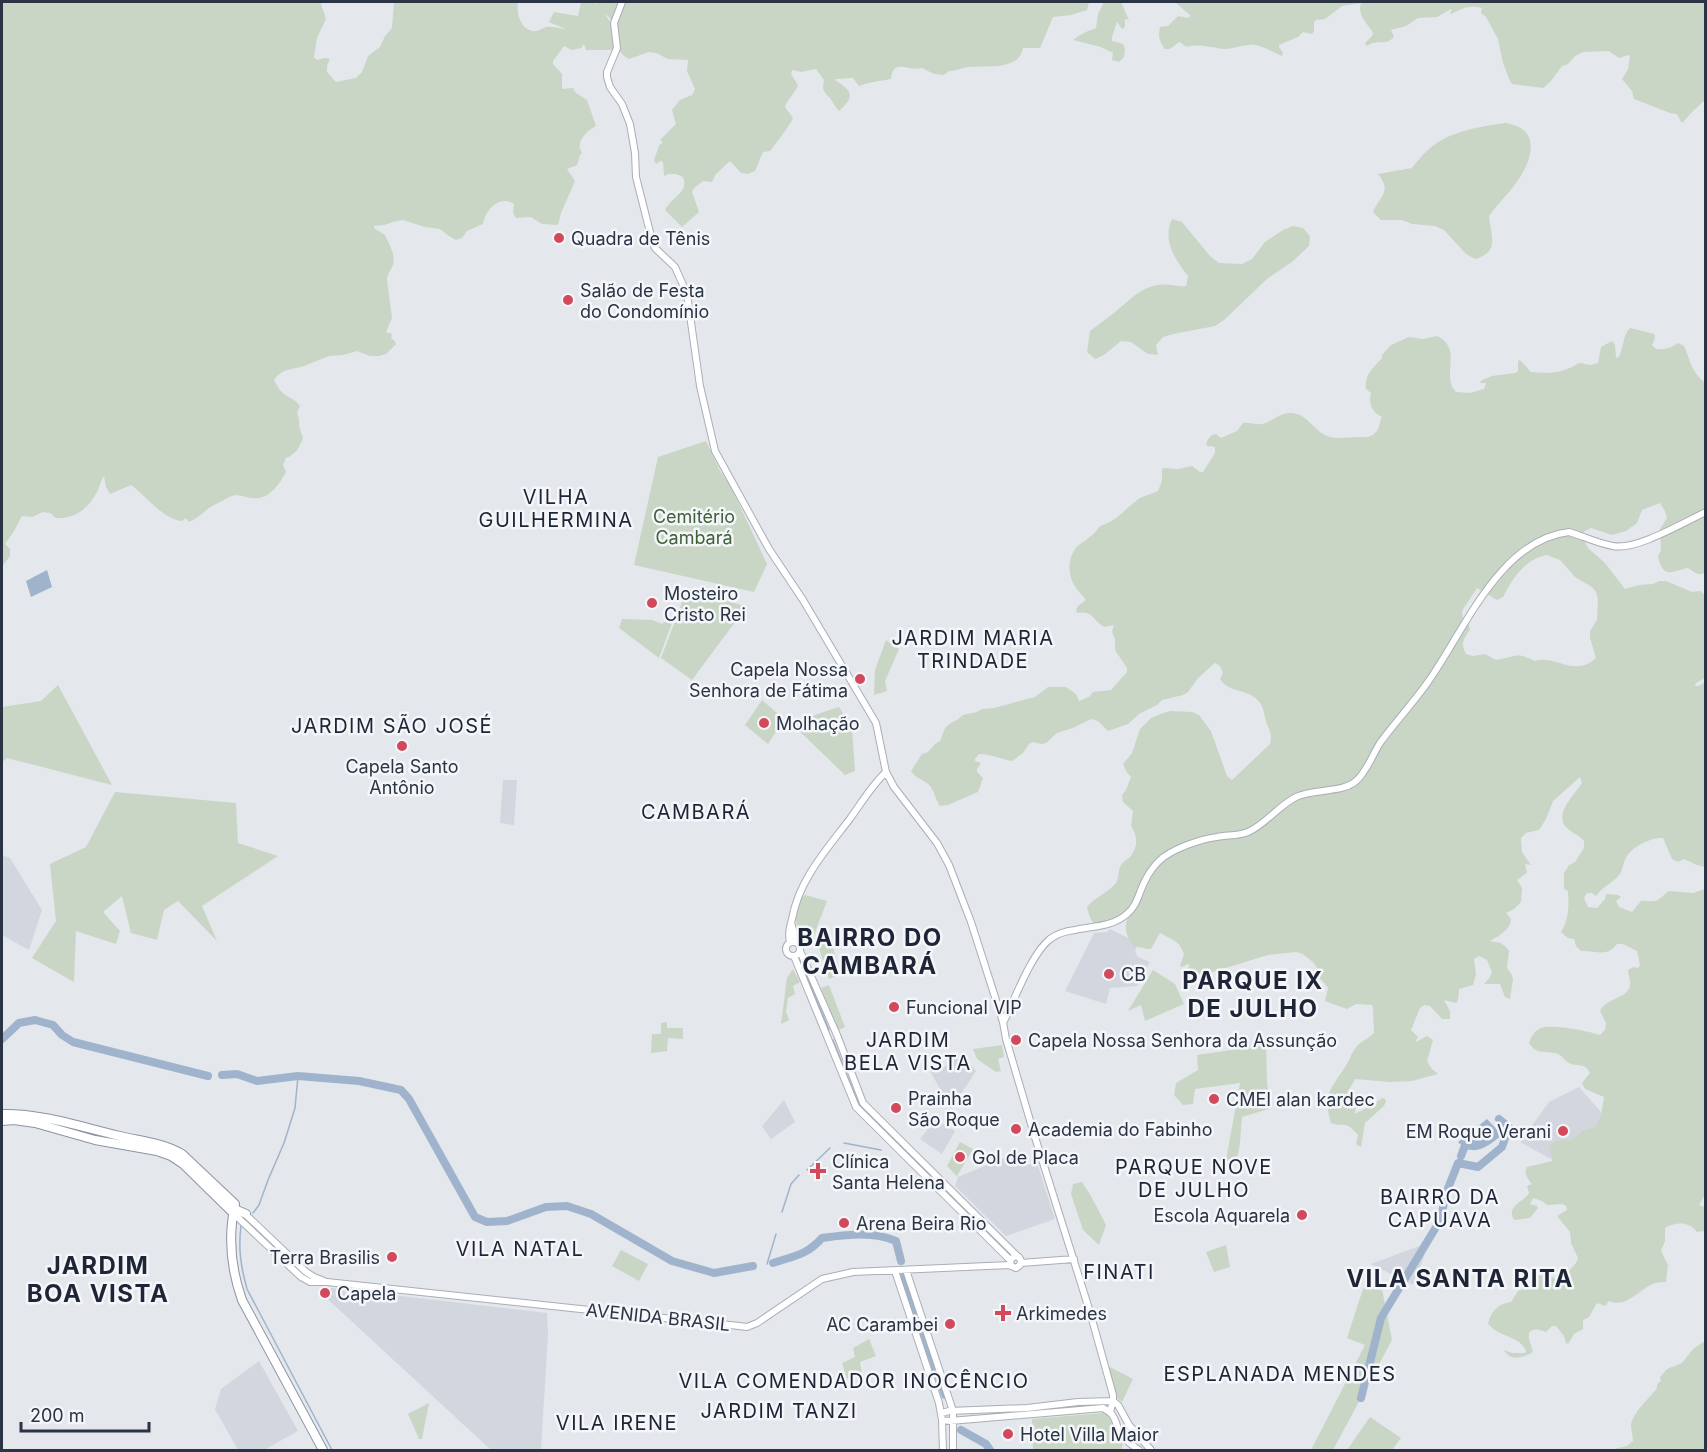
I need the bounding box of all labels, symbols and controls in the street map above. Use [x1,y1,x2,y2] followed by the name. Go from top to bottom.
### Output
[571,228,710,249] place label: Quadra de Tênis
[552,231,566,245] marker: Quadra de Tênis
[580,280,709,322] place label: Salão de Festa do Condomínio
[561,293,575,307] marker: Salão de Festa do Condomínio
[478,485,634,532] district label: VILHA GUILHERMINA
[653,506,735,548] park label: Cemitério Cambará
[664,583,746,625] place label: Mosteiro Cristo Rei
[645,596,659,610] marker: Mosteiro Cristo Rei
[891,626,1055,673] district label: JARDIM MARIA TRINDADE
[689,659,848,701] place label: Capela Nossa Senhora de Fátima
[853,672,867,686] marker: Capela Nossa Senhora de Fátima
[291,713,493,738] district label: JARDIM SÃO JOSÉ
[776,713,860,734] place label: Molhação
[757,716,771,730] marker: Molhação
[395,739,409,753] marker: Capela Santo Antônio
[345,756,459,798] place label: Capela Santo Antônio
[641,799,751,824] district label: CAMBARÁ
[797,923,943,980] district label: BAIRRO DO CAMBARÁ
[1121,964,1146,985] place label: CB
[1182,966,1324,1023] district label: PARQUE IX DE JULHO
[1102,967,1116,981] marker: CB
[906,997,1022,1018] place label: Funcional VIP
[887,1000,901,1014] marker: Funcional VIP
[844,1028,972,1075] district label: JARDIM BELA VISTA
[1028,1030,1337,1051] place label: Capela Nossa Senhora da Assunção
[1009,1033,1023,1047] marker: Capela Nossa Senhora da Assunção
[908,1088,1000,1130] place label: Prainha São Roque
[1226,1089,1375,1110] place label: CMEI alan kardec
[1207,1092,1221,1106] marker: CMEI alan kardec
[889,1101,903,1115] marker: Prainha São Roque
[1028,1119,1212,1140] place label: Academia do Fabinho
[1406,1121,1551,1142] place label: EM Roque Verani
[1009,1122,1023,1136] marker: Academia do Fabinho
[1556,1124,1570,1138] marker: EM Roque Verani
[972,1147,1079,1168] place label: Gol de Placa
[953,1150,967,1164] marker: Gol de Placa
[832,1151,945,1193] place label: Clínica Santa Helena
[1115,1155,1273,1202] district label: PARQUE NOVE DE JULHO
[809,1162,827,1180] marker: Clínica Santa Helena
[1380,1185,1500,1232] district label: BAIRRO DA CAPUAVA
[1153,1205,1290,1226] place label: Escola Aquarela
[1295,1208,1309,1222] marker: Escola Aquarela
[856,1213,987,1234] place label: Arena Beira Rio
[837,1216,851,1230] marker: Arena Beira Rio
[456,1237,584,1261] district label: VILA NATAL
[270,1247,380,1268] place label: Terra Brasilis
[385,1250,399,1264] marker: Terra Brasilis
[27,1251,169,1308] district label: JARDIM BOA VISTA
[1083,1260,1155,1284] district label: FINATI
[1346,1264,1574,1293] district label: VILA SANTA RITA
[337,1283,396,1304] place label: Capela
[318,1286,332,1300] marker: Capela
[585,1299,731,1335] street label: AVENIDA BRASIL
[1016,1303,1107,1324] place label: Arkimedes
[994,1304,1012,1322] marker: Arkimedes
[826,1314,938,1335] place label: AC Carambei
[943,1317,957,1331] marker: AC Carambei
[1163,1362,1397,1386] district label: ESPLANADA MENDES
[679,1369,1029,1393] district label: VILA COMENDADOR INOCÊNCIO
[21,1395,148,1433] scale bar
[700,1399,858,1423] district label: JARDIM TANZI
[30,1405,85,1426] text: 200 m
[556,1411,678,1435] district label: VILA IRENE
[1020,1424,1159,1445] place label: Hotel Villa Maior
[1001,1427,1015,1441] marker: Hotel Villa Maior

